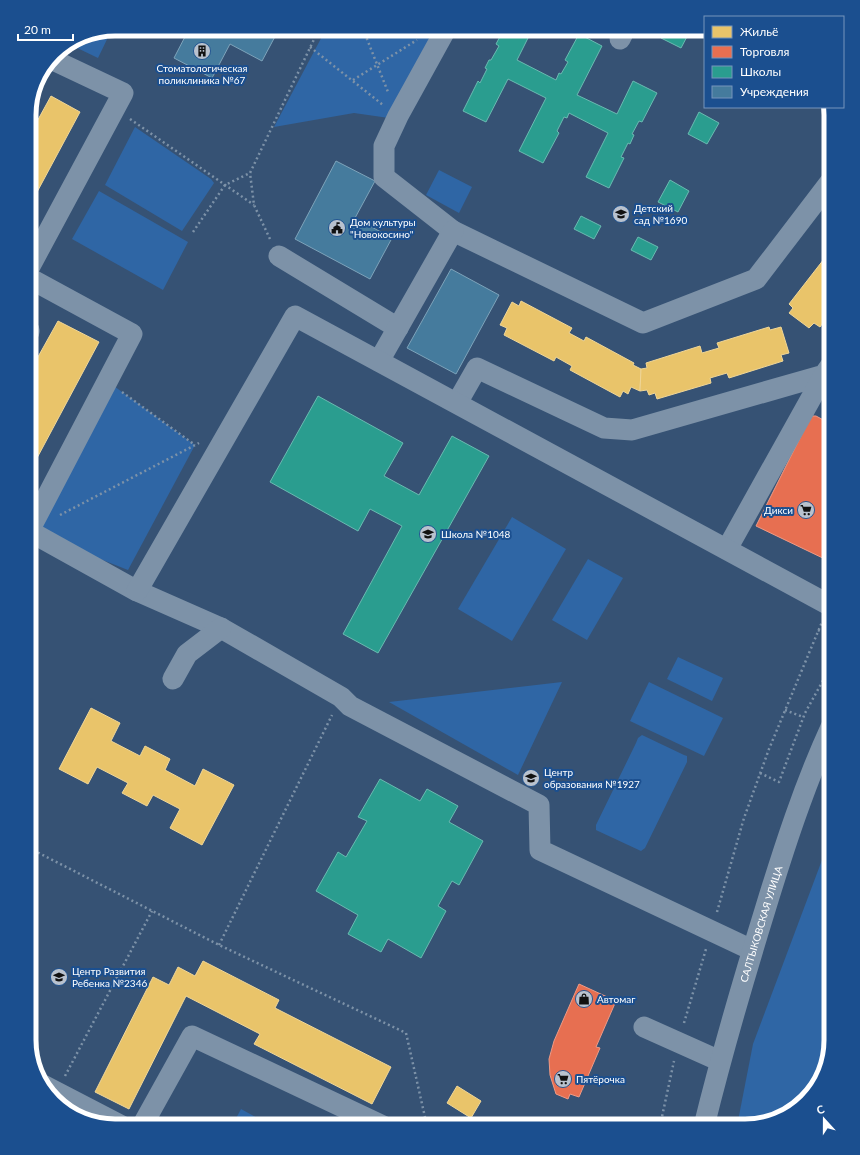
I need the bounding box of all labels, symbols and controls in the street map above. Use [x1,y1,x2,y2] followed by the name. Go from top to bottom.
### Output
[18,16,73,42] scale bar
[704,16,844,108] legend
[24,22,51,37] text: 20 m
[740,24,778,39] text: Жильё
[192,41,212,61] building icon: Стоматологическая поликлиника №67
[740,44,790,59] text: Торговля
[157,62,248,86] place label: Стоматологическая поликлиника №67
[740,64,781,79] text: Школы
[740,84,809,99] text: Учреждения
[634,202,687,226] place label: Детский сад №1690
[611,204,631,224] school or university icon: Детский сад №1690
[350,216,416,240] place label: Дом культуры "Новокосино"
[327,218,347,238] public building icon: Дом культуры "Новокосино"
[796,500,816,520] supermarket icon: Дикси
[764,504,793,516] place label: Дикси
[418,524,438,544] school or university icon: Школа №1048
[441,528,511,540] place label: Школа №1048
[544,766,640,790] place label: Центр образования №1927
[521,768,541,788] school or university icon: Центр образования №1927
[738,864,785,983] street label: САЛТЫКОВСКАЯ УЛИЦА
[72,965,147,989] place label: Центр Развития Ребенка №2346
[49,967,69,987] school or university icon: Центр Развития Ребенка №2346
[574,989,594,1009] shop icon: Автомаг
[597,993,635,1005] place label: Автомаг
[553,1069,573,1089] supermarket icon: Пятёрочка
[576,1073,625,1085] place label: Пятёрочка
[804,1099,844,1139] north arrow
[815,1102,827,1117] text: С

